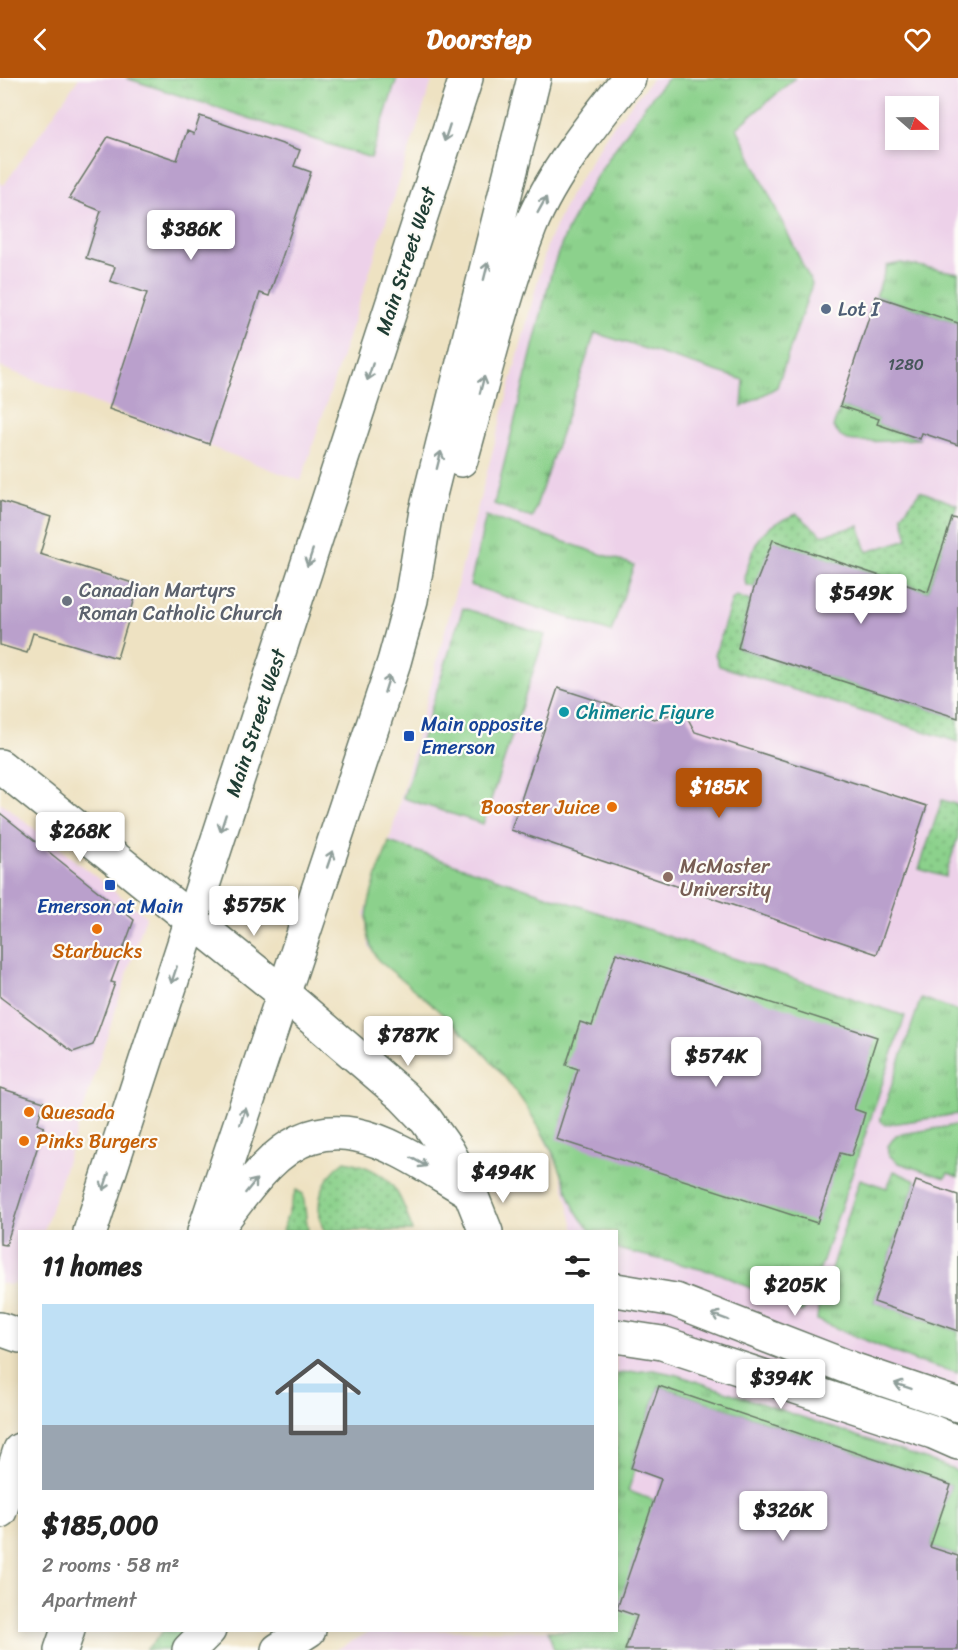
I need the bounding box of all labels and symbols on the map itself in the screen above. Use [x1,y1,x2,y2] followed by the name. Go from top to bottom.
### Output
[885,96,939,150] north arrow
[441,124,452,142] one-way arrow
[366,181,447,340] street label: Main Street West
[537,196,548,214] one-way arrow
[149,210,233,261] pin: $386K
[480,262,492,281] one-way arrow
[838,292,880,327] place label: Lot I
[819,302,833,316] marker: Lot I
[888,350,924,379] house number: 1280
[363,362,374,381] one-way arrow
[477,376,488,395] one-way arrow
[433,451,445,470] one-way arrow
[304,548,315,567] one-way arrow
[79,573,283,631] place label: Canadian Martyrs Roman Catholic Church
[819,574,903,625] pin: $549K
[60,594,74,608] marker: Canadian Martyrs Roman Catholic Church
[216,643,297,802] street label: Main Street West
[382,675,393,694] one-way arrow
[576,695,714,730] place label: Chimeric Figure
[557,705,571,719] marker: Chimeric Figure
[421,707,543,765] place label: Main opposite Emerson
[402,729,416,743] marker: Main opposite Emerson
[677,768,761,819] pin: $185K
[481,790,600,825] place label: Booster Juice
[605,800,619,814] marker: Booster Juice
[38,812,122,863] pin: $268K
[217,813,228,832] one-way arrow
[680,849,772,907] place label: McMaster University
[325,850,336,868] one-way arrow
[661,870,675,884] marker: McMaster University
[103,878,117,892] marker: Emerson at Main
[212,886,296,937] pin: $575K
[37,889,183,924] place label: Emerson at Main
[90,922,104,936] marker: Starbucks
[52,934,143,969] place label: Starbucks
[168,965,179,984] one-way arrow
[366,1016,450,1067] pin: $787K
[674,1037,758,1088] pin: $574K
[41,1095,115,1130] place label: Quesada
[22,1105,36,1119] marker: Quesada
[238,1107,249,1126] one-way arrow
[36,1124,158,1159] place label: Pinks Burgers
[17,1134,31,1148] marker: Pinks Burgers
[461,1153,545,1204] pin: $494K
[410,1157,427,1169] one-way arrow
[100,1172,111,1191] one-way arrow
[244,1178,257,1194] one-way arrow
[753,1266,837,1317] pin: $205K
[712,1310,730,1321] one-way arrow
[739,1359,823,1410] pin: $394K
[894,1380,912,1391] one-way arrow
[741,1491,825,1542] pin: $326K

